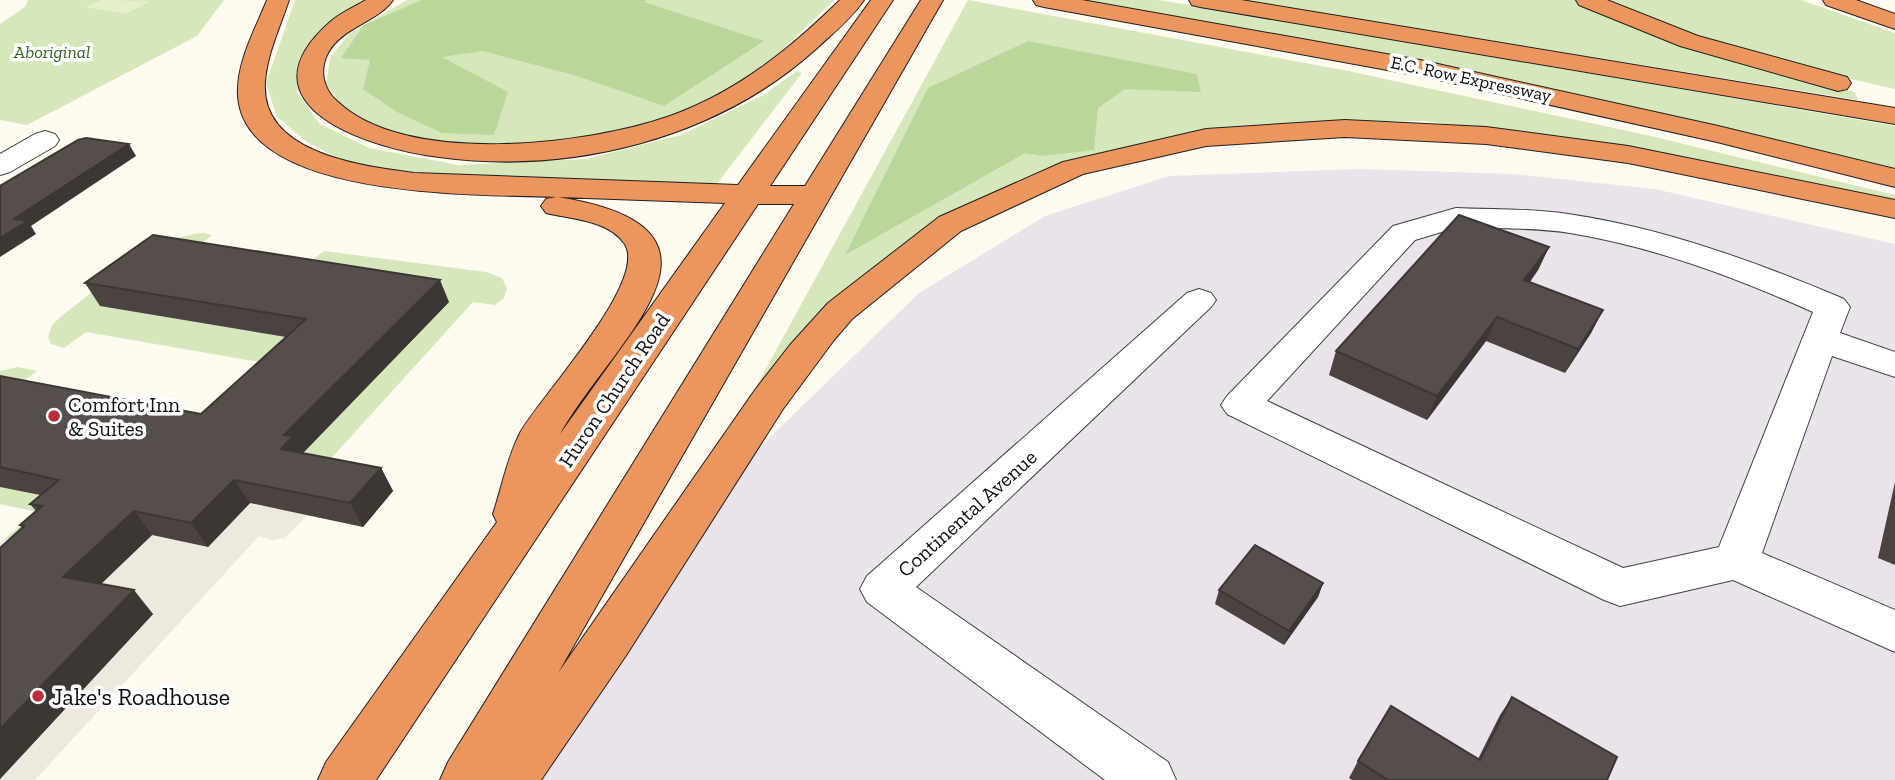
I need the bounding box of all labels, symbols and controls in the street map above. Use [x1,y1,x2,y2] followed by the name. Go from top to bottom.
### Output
[13,41,90,63] park label: Aboriginal
[1389,51,1554,107] street label: E.C. Row Expressway
[553,308,675,472] street label: Huron Church Road
[68,392,180,441] place label: Comfort Inn & Suites
[46,408,62,424] marker: Comfort Inn & Suites
[892,444,1042,582] street label: Continental Avenue
[52,682,230,711] place label: Jake's Roadhouse
[30,688,46,704] marker: Jake's Roadhouse

